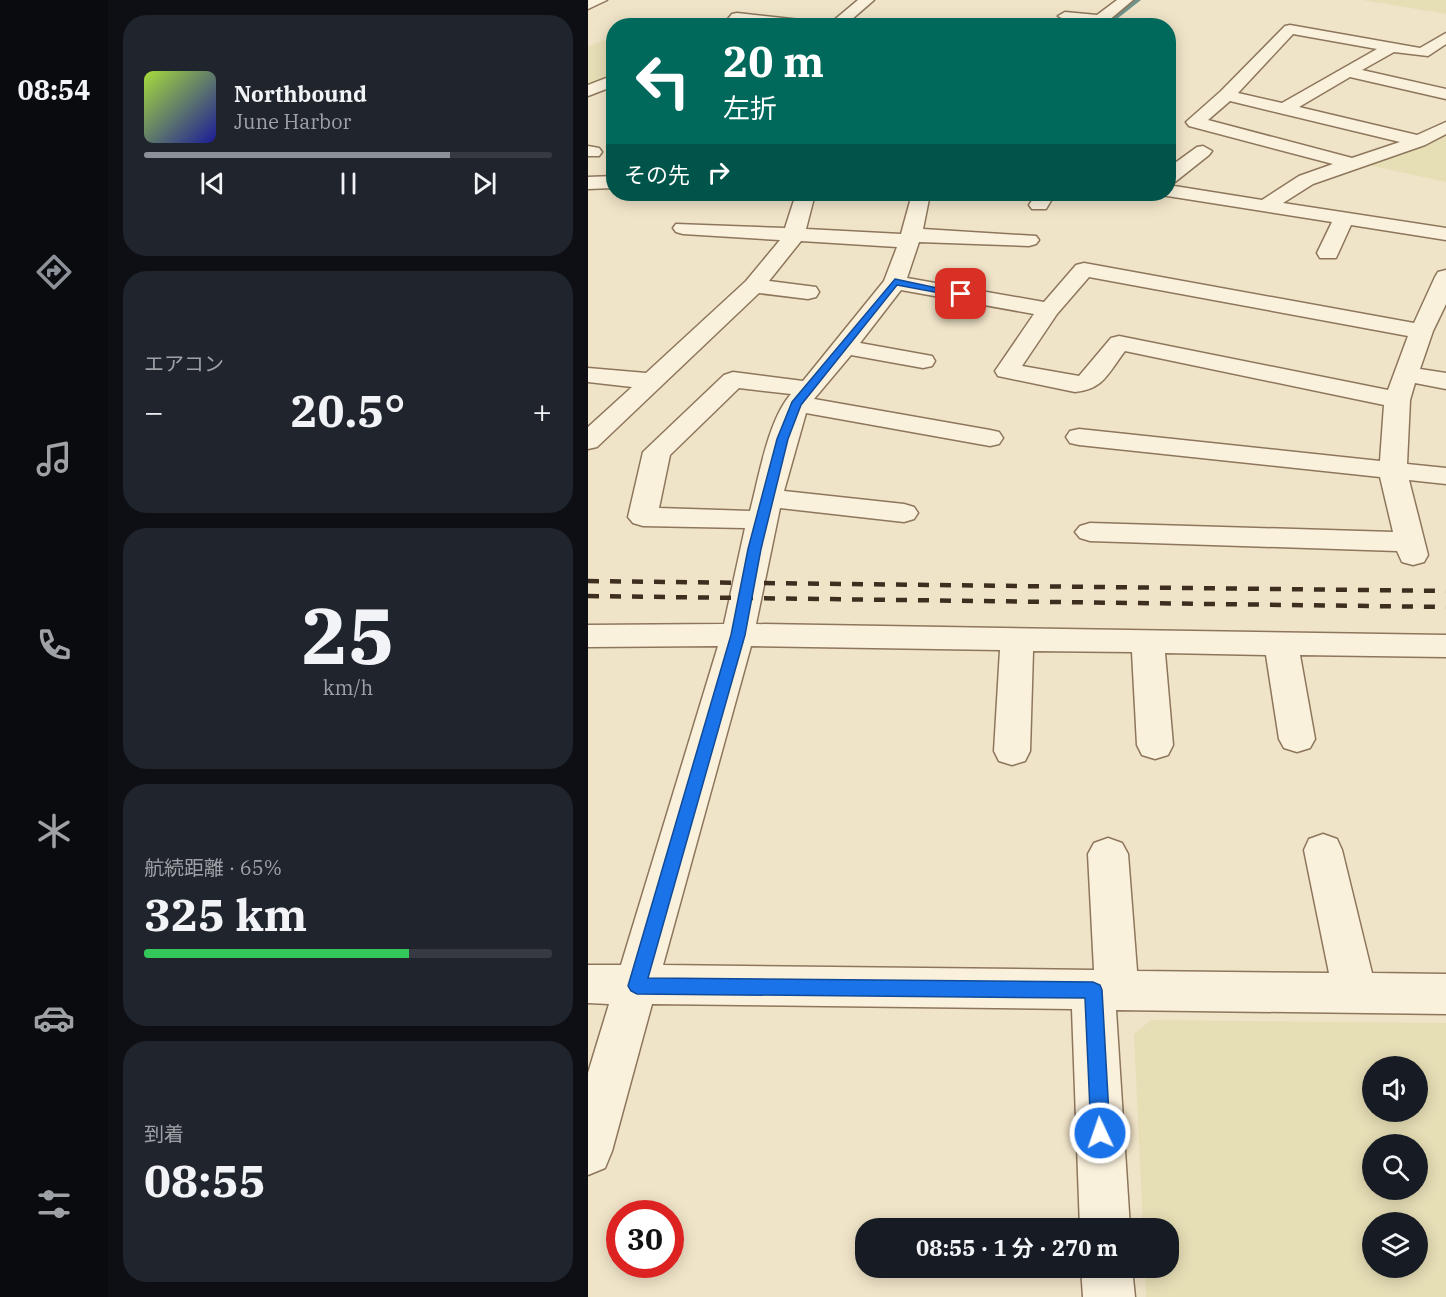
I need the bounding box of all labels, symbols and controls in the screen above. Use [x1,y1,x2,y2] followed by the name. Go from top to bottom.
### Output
[723,34,824,89] text: 20 m
[624,42,702,120] icon: left
[18,72,90,107] text: 08:54
[234,79,367,108] text: Northbound
[723,90,777,125] text: 左折
[234,108,351,135] text: June Harbor
[702,156,735,189] icon: right
[624,160,690,189] text: その先
[196,167,229,200] icon: previous
[332,167,365,200] icon: pause
[468,167,501,200] icon: next
[33,251,75,293] icon: directions
[935,268,986,319] pin
[944,277,977,310] icon: arrive
[144,350,224,377] text: エアコン
[291,381,405,439] text: 20.5°
[144,390,164,433] text: −
[532,390,552,433] text: +
[33,438,75,480] icon: music
[301,584,395,685] text: 25
[33,624,75,666] icon: phone
[323,674,373,701] text: km/h
[33,810,75,852] icon: climate
[144,854,282,881] text: 航続距離 · 65%
[144,885,307,943] text: 325 km
[33,997,75,1039] icon: car
[1362,1056,1428,1278] map controls
[1362,1056,1428,1122] button: sound
[1068,1101,1132,1165] position arrow
[144,1120,184,1147] text: 到着
[1362,1134,1428,1200] button: search
[144,1151,266,1209] text: 08:55
[33,1183,75,1225] icon: filters
[606,1200,684,1278] speed limit sign: 30
[1362,1212,1428,1278] button: layers
[916,1233,1118,1262] text: 08:55 · 1 分 · 270 m

